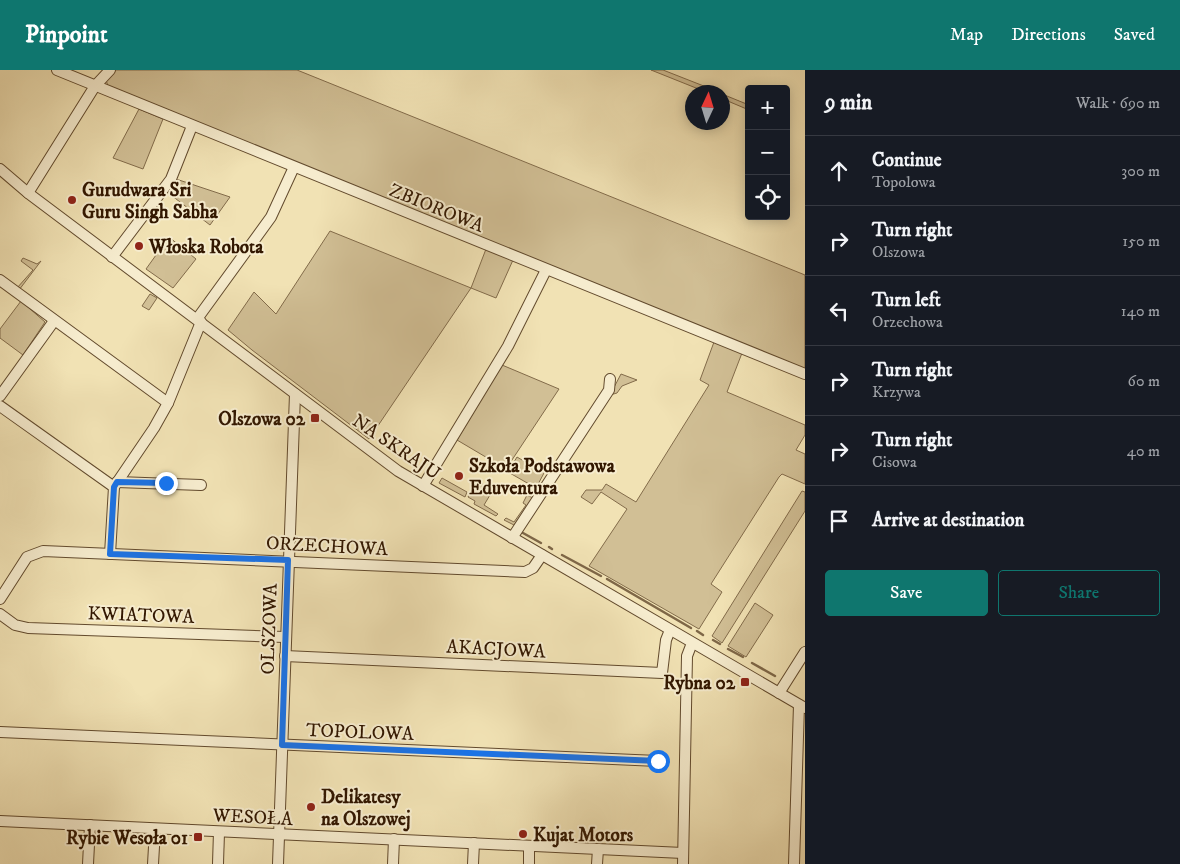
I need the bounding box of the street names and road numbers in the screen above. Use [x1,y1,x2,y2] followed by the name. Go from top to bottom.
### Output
[386,179,488,238] street label: ZBIOROWA
[348,409,445,485] street label: NA SKRAJU
[265,532,389,561] street label: ORZECHOWA
[256,582,283,675] street label: OLSZOWA
[87,602,195,629] street label: KWIATOWA
[446,635,547,664] street label: AKACJOWA
[306,719,415,746] street label: TOPOLOWA
[211,804,294,831] street label: WESOŁA

